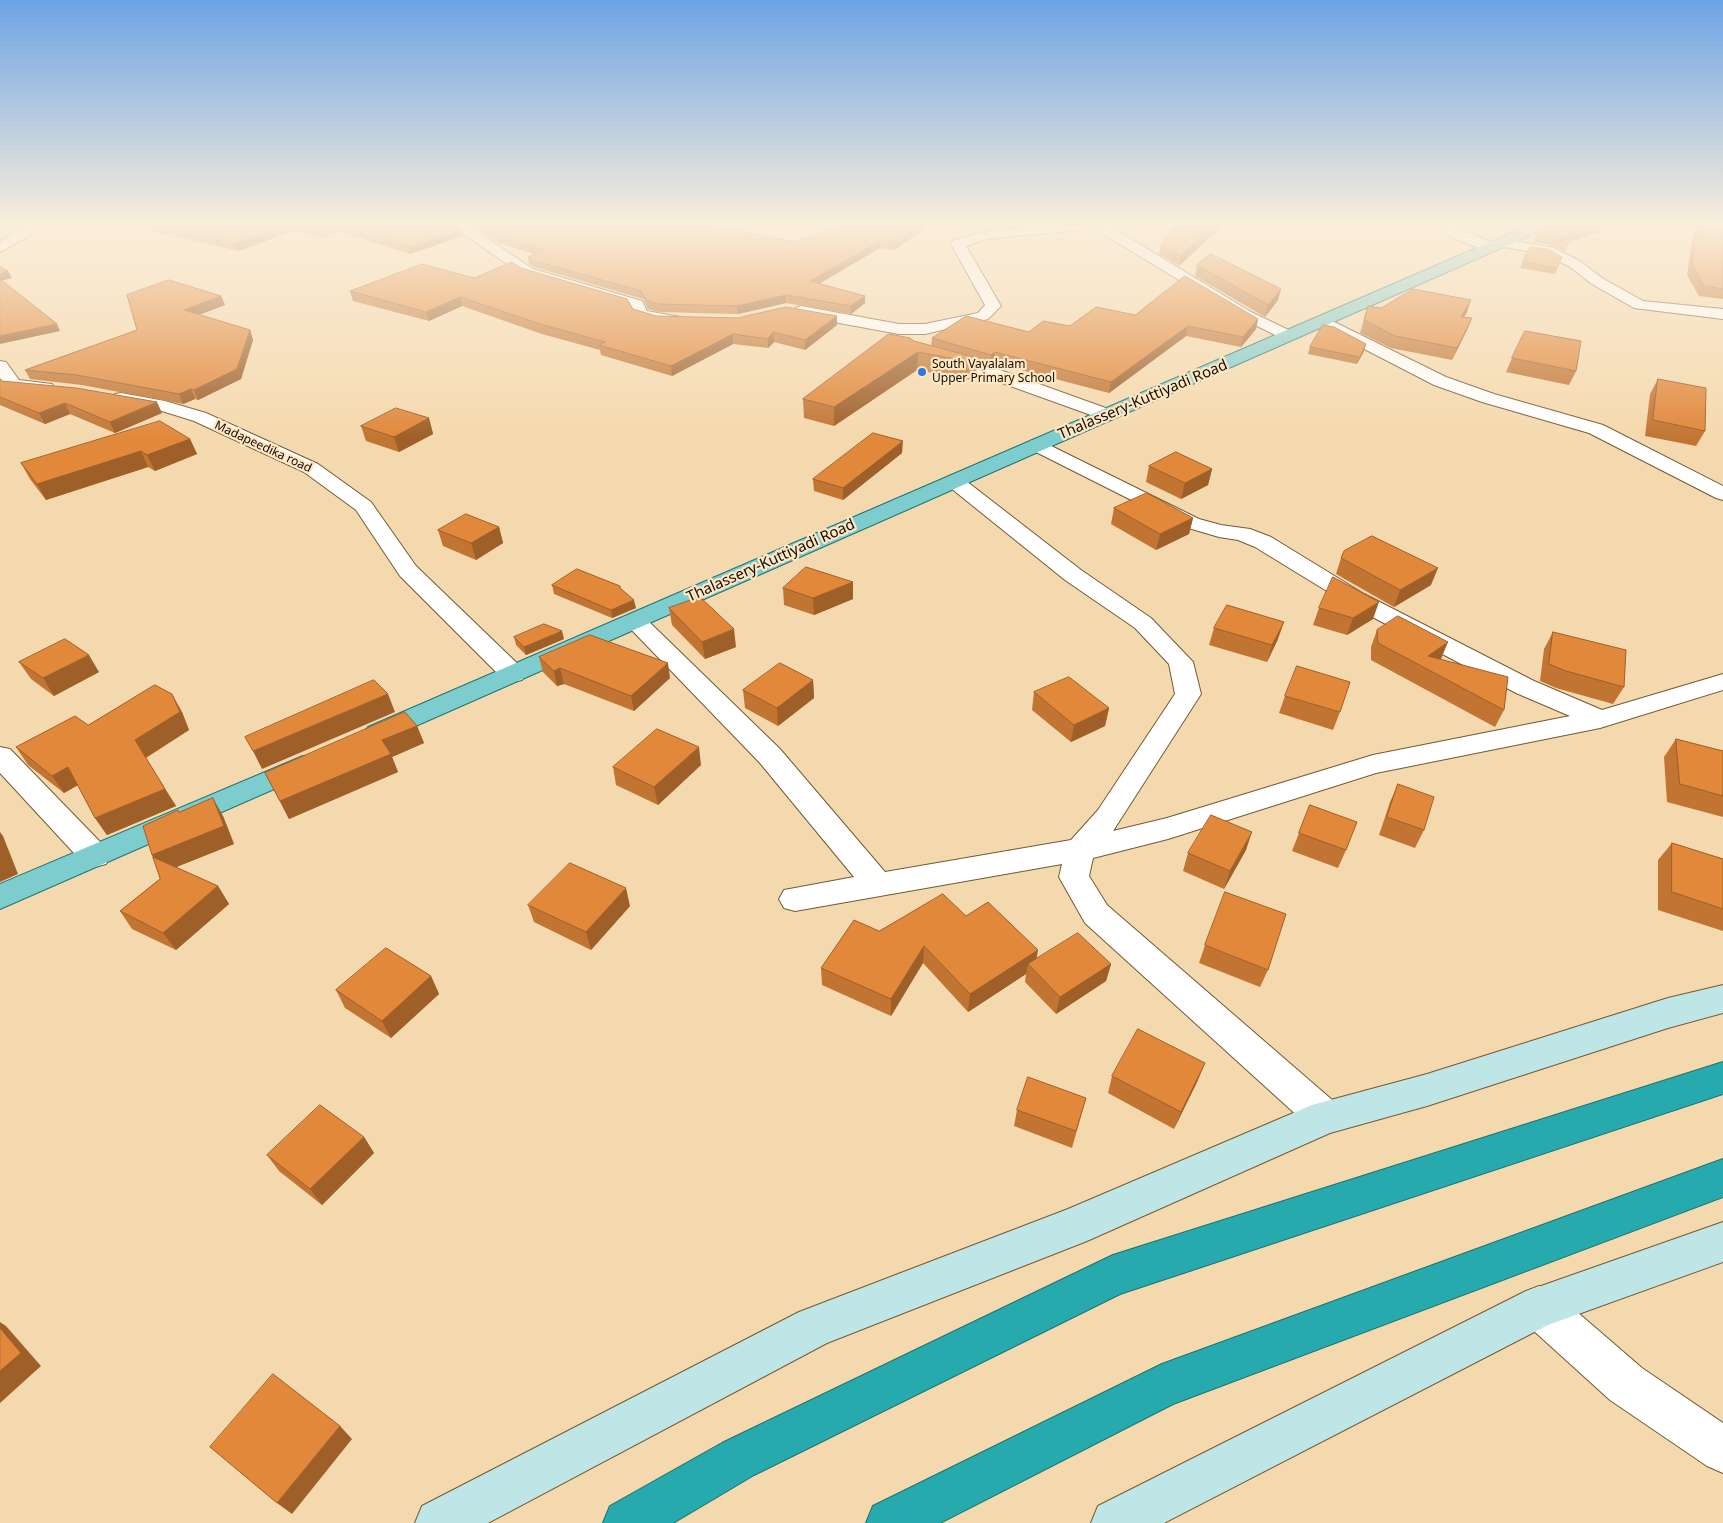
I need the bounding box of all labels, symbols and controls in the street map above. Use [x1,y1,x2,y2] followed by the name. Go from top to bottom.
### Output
[1056,356,1230,444] street label: Thalassery-Kuttiyadi Road
[932,358,1055,386] place label: South Vayalalam Upper Primary School
[916,366,928,378] marker: South Vayalalam Upper Primary School
[212,418,314,476] street label: Madapeedika road
[684,516,858,606] street label: Thalassery-Kuttiyadi Road

